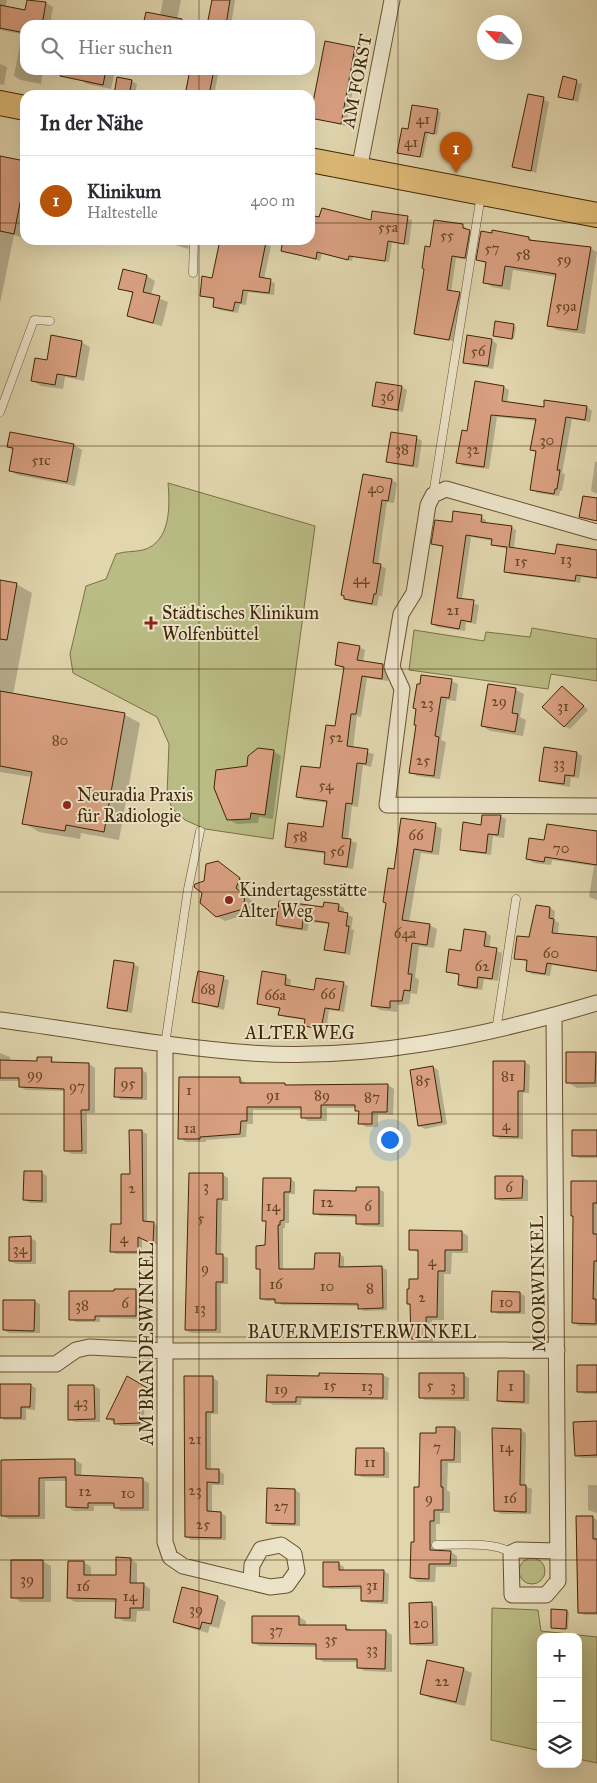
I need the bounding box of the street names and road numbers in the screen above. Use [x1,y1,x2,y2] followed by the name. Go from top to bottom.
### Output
[337,32,377,131] street label: AM FORST
[244,1022,355,1044] street label: ALTER WEG
[526,1215,550,1352] street label: MOORWINKEL
[136,1242,158,1446] street label: AM BRANDESWINKEL
[248,1321,477,1343] street label: BAUERMEISTERWINKEL

